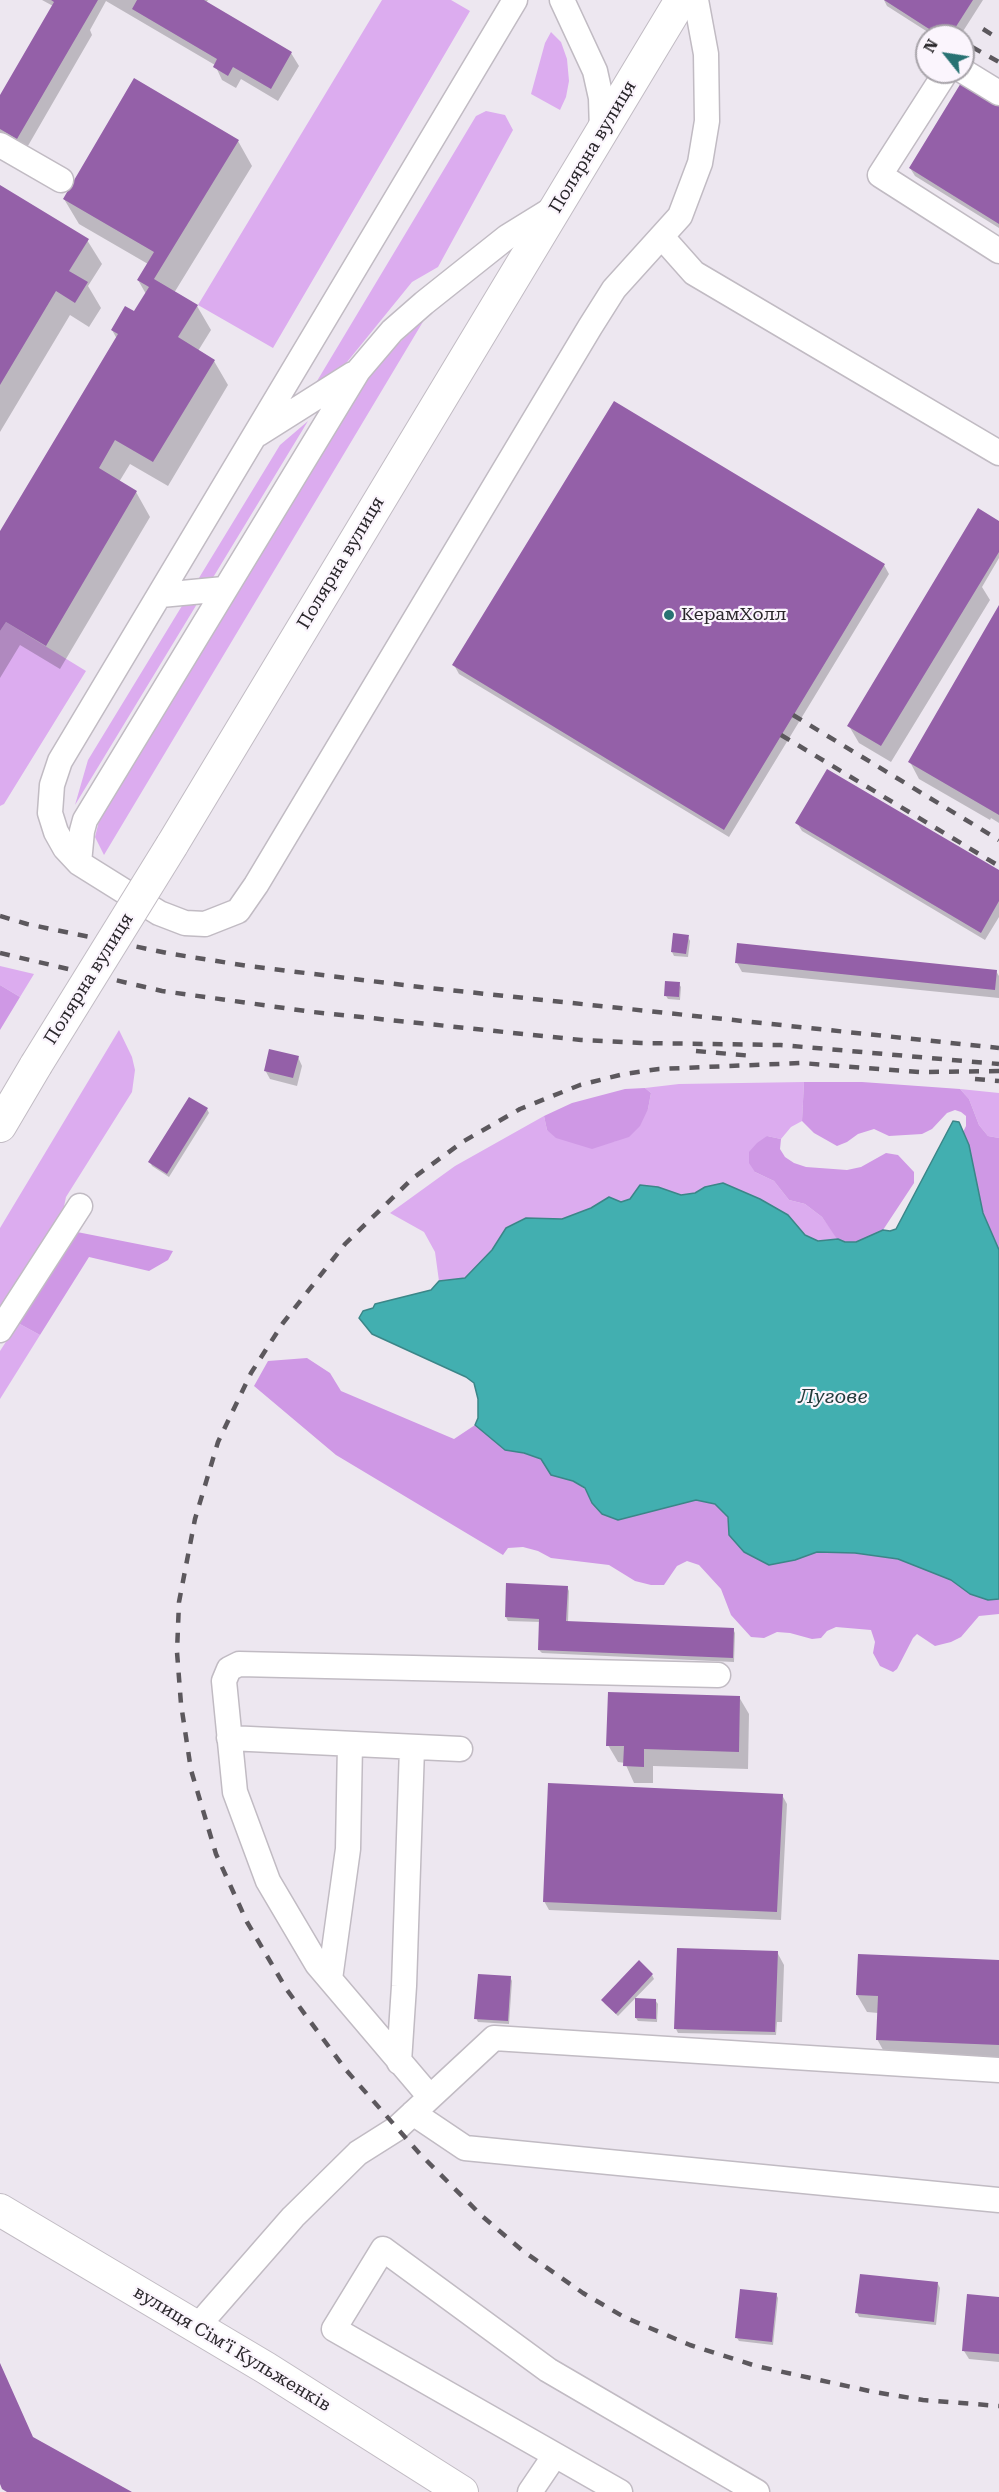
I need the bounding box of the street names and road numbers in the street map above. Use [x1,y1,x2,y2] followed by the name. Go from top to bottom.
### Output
[545,77,641,217] street label: Полярна вулиця
[293,493,389,633] street label: Полярна вулиця
[40,909,138,1049] street label: Полярна вулиця
[129,2281,335,2417] street label: вулиця Сімʼї Кульженків

